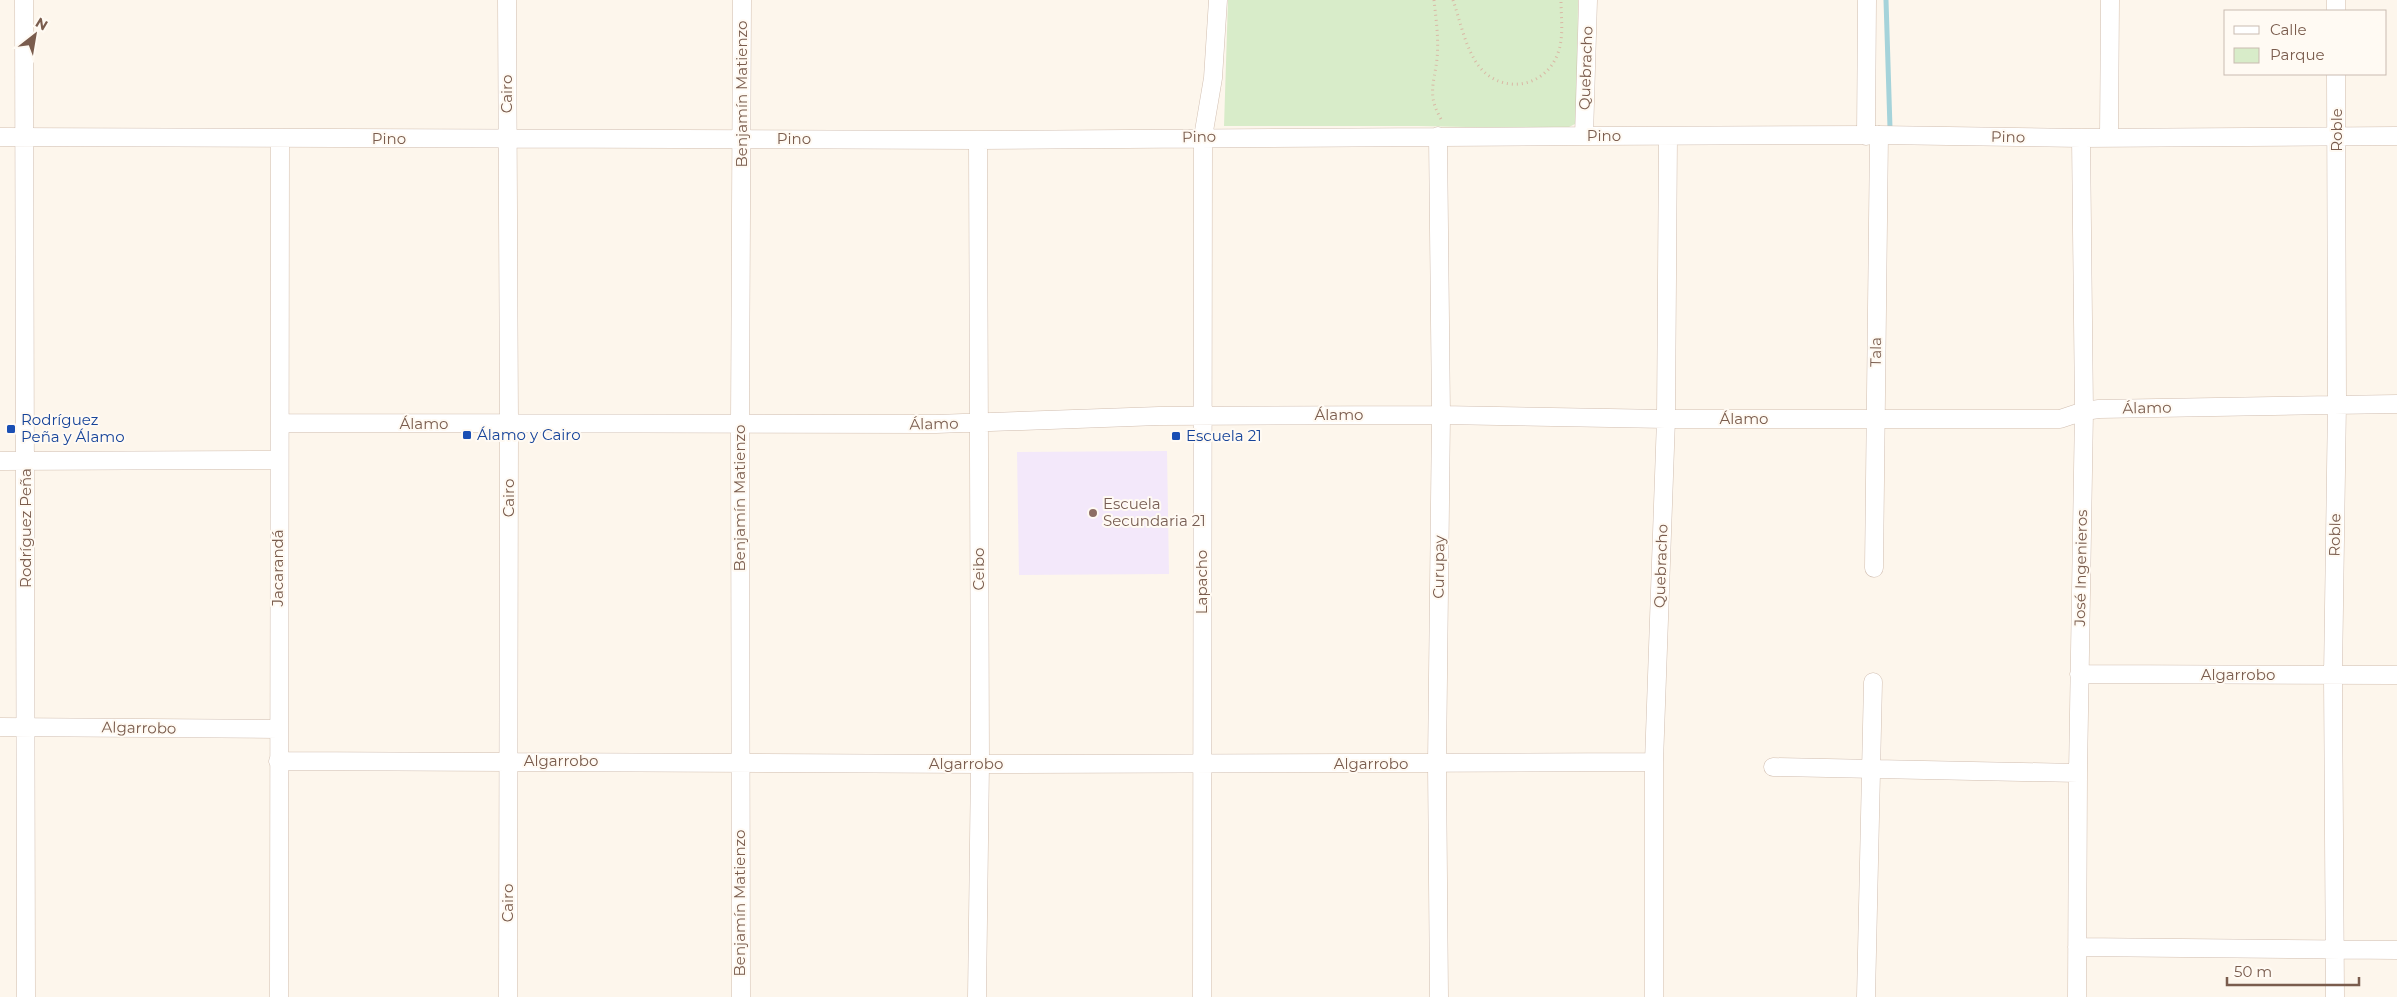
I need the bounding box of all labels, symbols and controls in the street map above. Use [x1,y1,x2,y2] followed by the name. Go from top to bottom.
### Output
[10,10,60,60] north arrow
[2224,10,2387,75] legend
[32,13,51,34] text: N
[2270,20,2307,39] text: Calle
[732,21,751,167] street label: Benjamín Matienzo
[1575,26,1596,110] street label: Quebracho
[2270,45,2325,64] text: Parque
[497,75,516,113] street label: Cairo
[2327,108,2346,152] street label: Roble
[1587,126,1621,145] street label: Pino
[1182,127,1216,146] street label: Pino
[1991,127,2025,146] street label: Pino
[372,129,406,148] street label: Pino
[777,129,811,148] street label: Pino
[1866,337,1885,367] street label: Tala
[2122,398,2172,417] street label: Álamo
[1315,405,1363,424] street label: Álamo
[1720,409,1768,428] street label: Álamo
[21,410,125,446] place label: Rodríguez Peña y Álamo
[400,414,448,433] street label: Álamo
[909,414,959,433] street label: Álamo
[5,423,17,435] marker: Rodríguez Peña y Álamo
[477,425,581,444] place label: Álamo y Cairo
[730,425,749,571] street label: Benjamín Matienzo
[1186,426,1262,445] place label: Escuela 21
[461,429,473,441] marker: Álamo y Cairo
[1170,430,1182,442] marker: Escuela 21
[16,468,35,588] street label: Rodríguez Peña
[499,479,518,517] street label: Cairo
[1103,494,1206,530] place label: Escuela Secundaria 21
[1087,507,1099,519] marker: Escuela Secundaria 21
[2070,509,2091,628] street label: José Ingenieros
[2325,513,2344,557] street label: Roble
[1650,524,1671,608] street label: Quebracho
[268,529,287,608] street label: Jacarandá
[1428,534,1449,599] street label: Curupay
[969,548,988,590] street label: Ceibo
[1192,550,1211,614] street label: Lapacho
[2201,665,2275,684] street label: Algarrobo
[102,717,176,738] street label: Algarrobo
[524,751,598,770] street label: Algarrobo
[929,754,1003,773] street label: Algarrobo
[1334,754,1408,773] street label: Algarrobo
[730,830,749,976] street label: Benjamín Matienzo
[498,884,517,922] street label: Cairo
[2227,954,2360,986] scale bar
[2234,962,2272,981] text: 50 m

